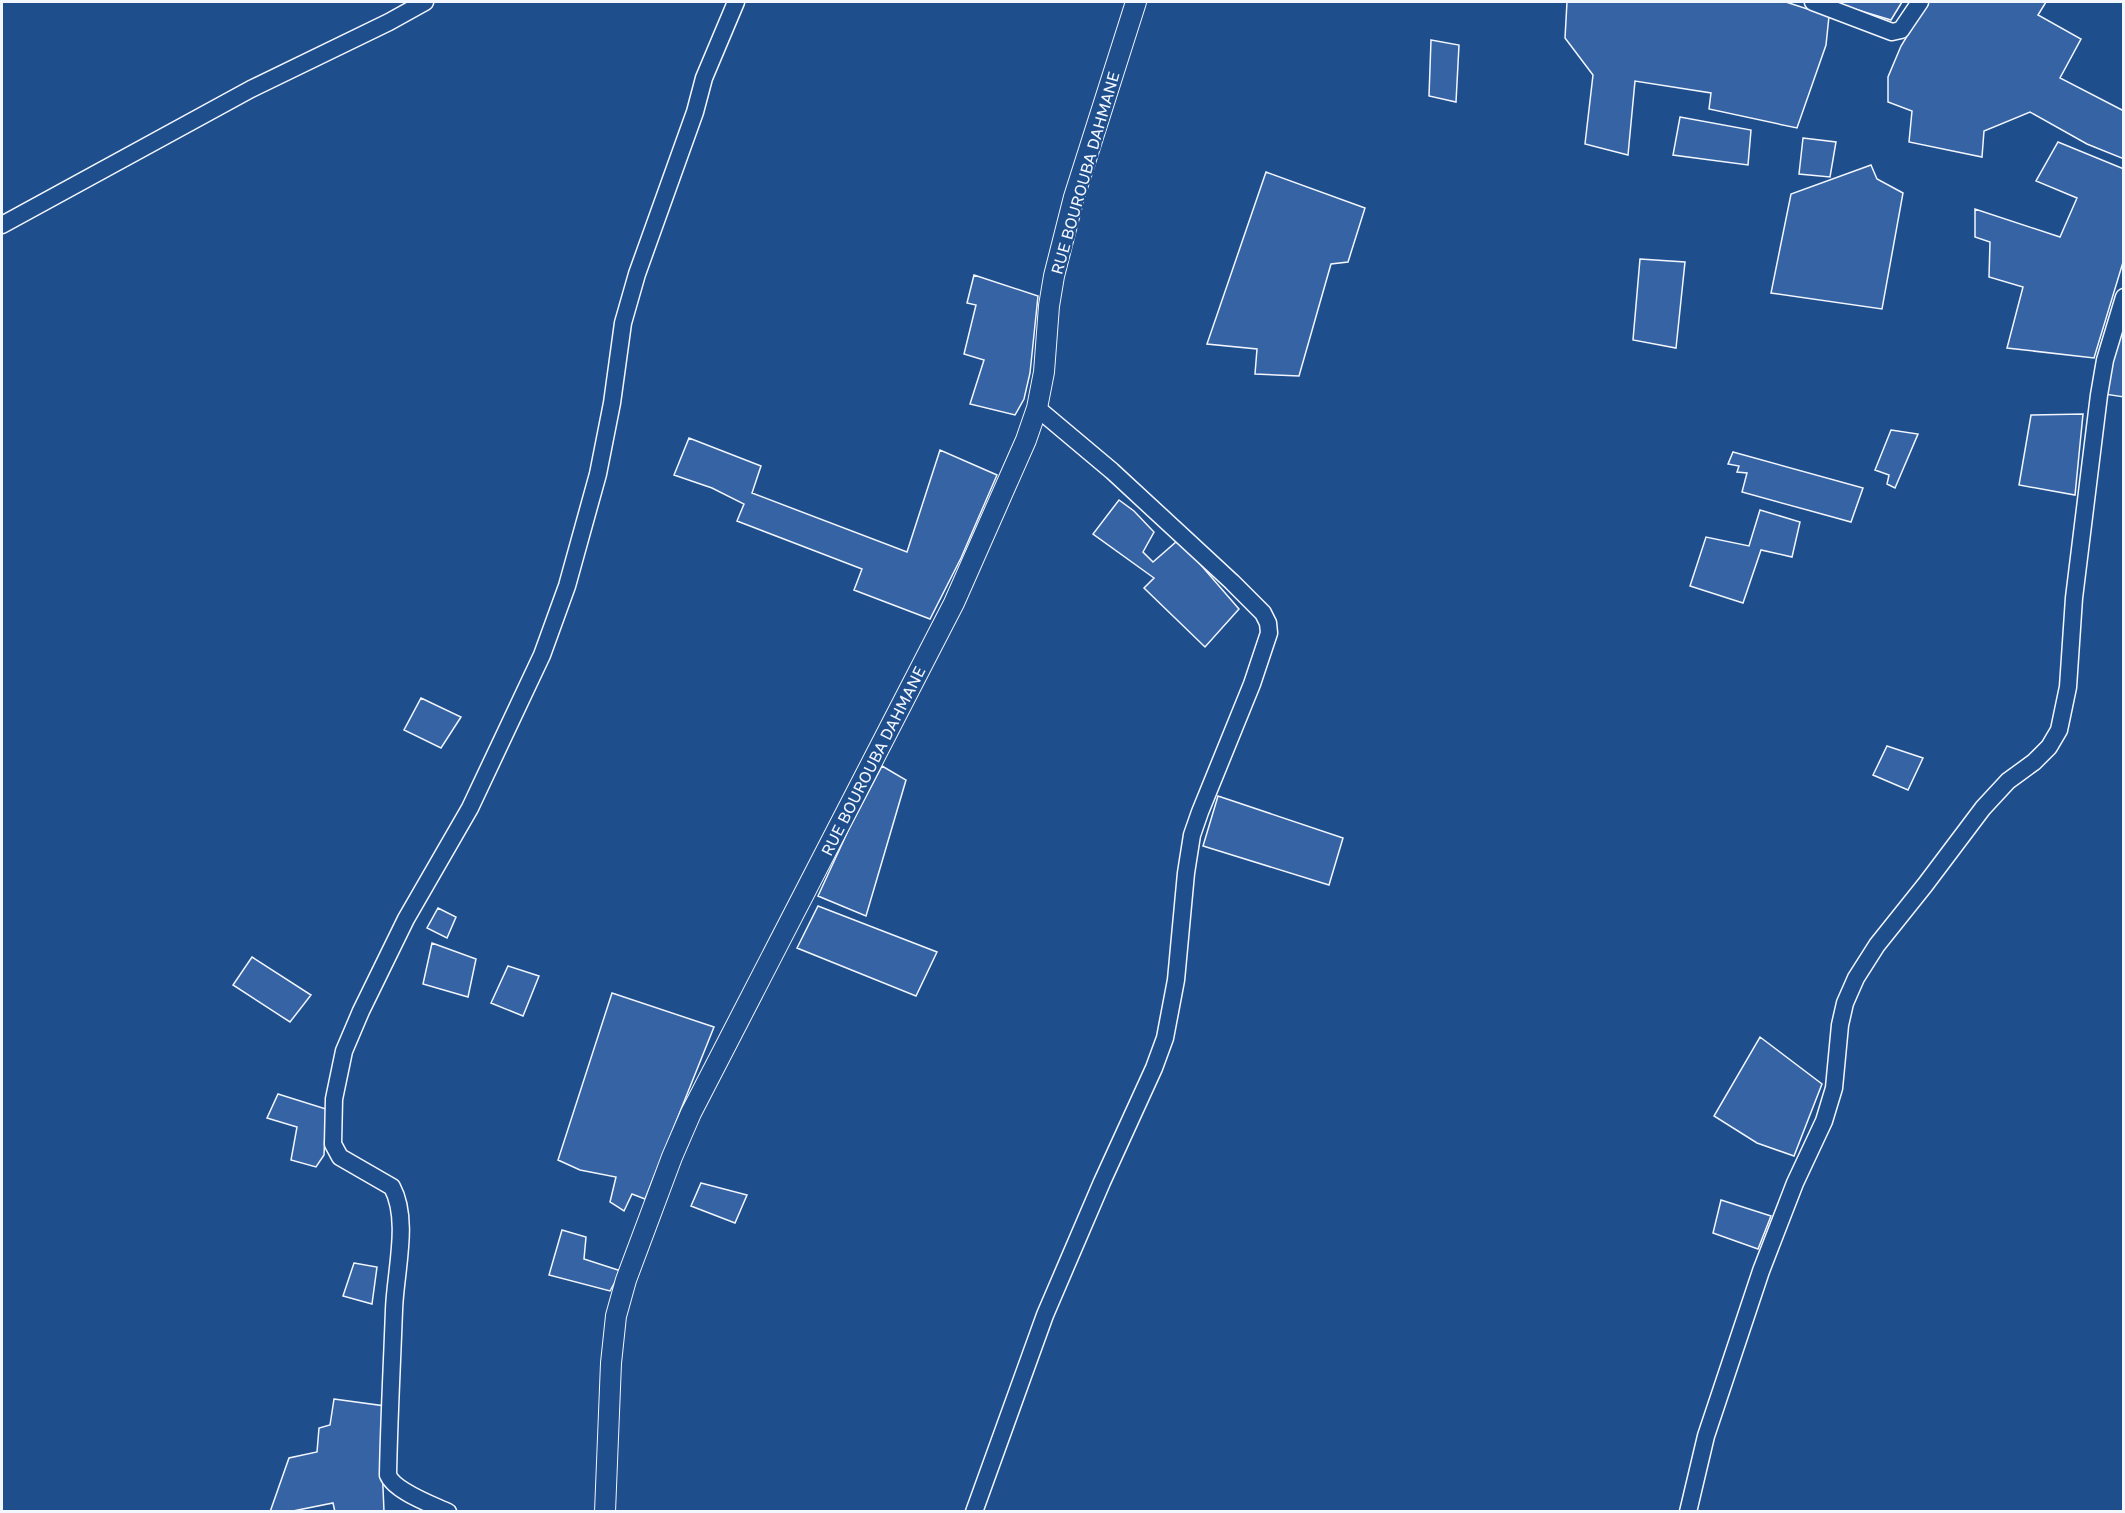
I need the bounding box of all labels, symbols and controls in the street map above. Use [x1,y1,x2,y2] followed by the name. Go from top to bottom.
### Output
[1046,69,1124,277] street label: RUE BOUROUBA DAHMANE
[816,663,930,859] street label: RUE BOUROUBA DAHMANE

